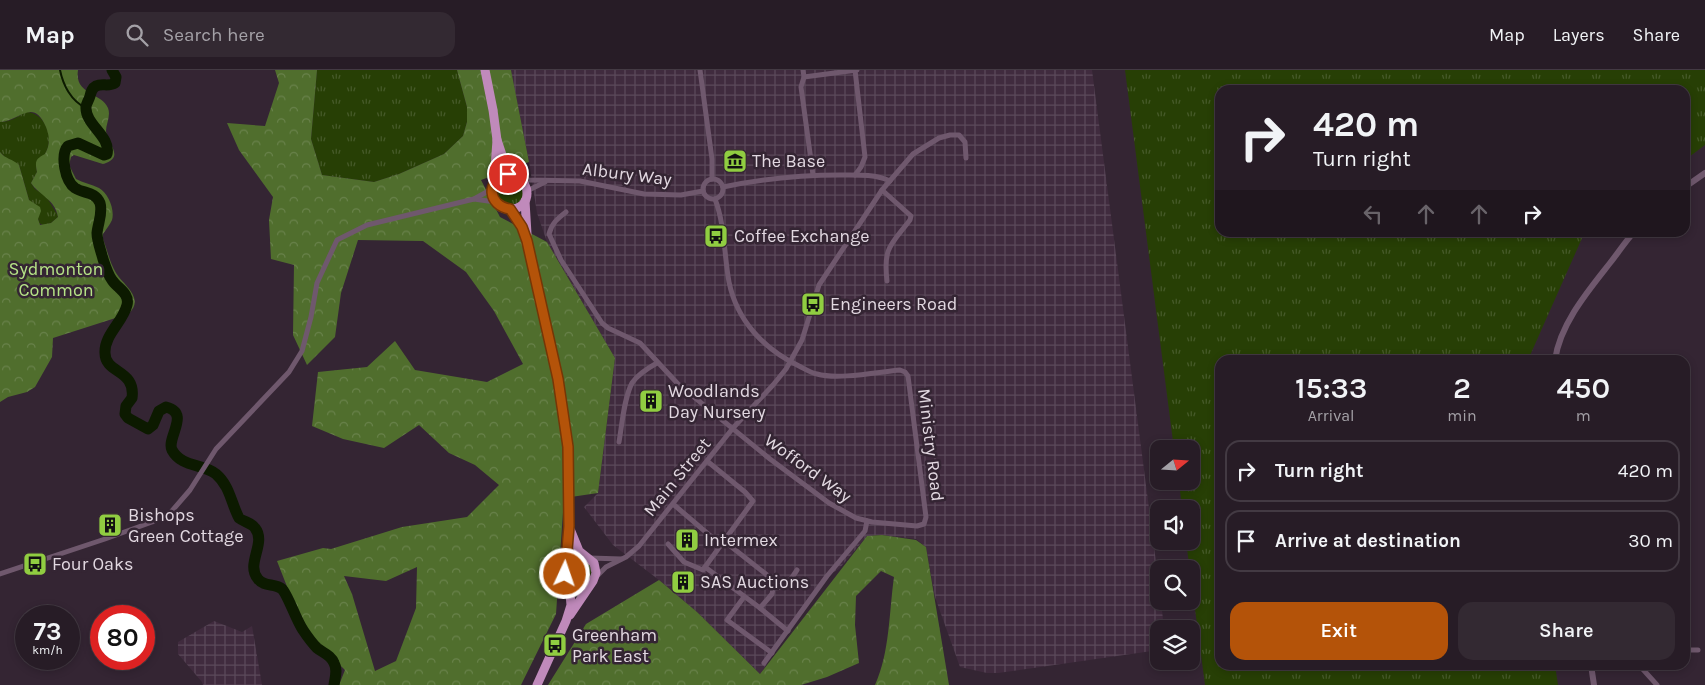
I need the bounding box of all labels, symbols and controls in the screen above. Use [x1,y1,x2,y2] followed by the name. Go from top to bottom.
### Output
[105,12,455,57] search box
[25,21,75,49] text: Map
[123,21,151,49] icon: search
[163,24,265,46] text: Search here
[1489,24,1525,46] text: Map
[1553,24,1605,46] text: Layers
[1633,24,1680,46] text: Share
[1313,104,1419,145] text: 420 m
[1230,105,1295,170] icon: right
[1313,146,1411,172] text: Turn right
[722,148,748,174] museum icon: The Base
[752,150,825,172] place label: The Base
[487,153,529,195] pin
[581,158,674,190] street label: Albury Way
[494,160,522,188] icon: arrive
[1359,200,1387,228] icon: left
[1412,200,1440,228] icon: ahead
[1465,200,1493,228] icon: ahead
[1518,200,1546,228] icon: right
[703,223,729,249] bus stop icon: Coffee Exchange
[734,225,870,247] place label: Coffee Exchange
[9,258,103,301] park label: Sydmonton Common
[800,291,826,317] bus stop icon: Engineers Road
[830,293,958,315] place label: Engineers Road
[1295,370,1367,406] text: 15:33
[1453,370,1471,406] text: 2
[1557,370,1610,406] text: 450
[668,380,766,423] place label: Woodlands Day Nursery
[913,387,949,503] street label: Ministry Road
[638,388,664,414] building icon: Woodlands Day Nursery
[1308,406,1355,425] text: Arrival
[1447,406,1477,425] text: min
[1576,406,1591,425] text: m
[760,429,857,507] street label: Wofford Way
[639,433,716,521] street label: Main Street
[1150,440,1200,490] north arrow
[1150,440,1200,670] map controls
[1232,457,1260,485] icon: right
[1275,460,1364,482] text: Turn right
[1618,460,1673,482] text: 420 m
[1150,500,1200,550] button: sound
[128,504,243,547] place label: Bishops Green Cottage
[97,512,123,538] building icon: Bishops Green Cottage
[674,527,700,553] building icon: Intermex
[1232,527,1260,555] icon: arrive
[704,529,778,551] place label: Intermex
[1275,530,1461,552] text: Arrive at destination
[1628,530,1673,552] text: 30 m
[538,547,590,599] position arrow
[22,551,48,577] bus stop icon: Four Oaks
[52,553,134,575] place label: Four Oaks
[1150,560,1200,610] button: search
[670,569,696,595] building icon: SAS Auctions
[700,571,809,593] place label: SAS Auctions
[1230,602,1448,660] button: Exit
[1458,602,1675,660] button: Share
[90,605,155,670] speed limit sign: 80
[33,617,61,646] text: 73
[1150,620,1200,670] button: layers
[572,624,657,667] place label: Greenham Park East
[542,632,568,658] bus stop icon: Greenham Park East
[32,643,63,657] text: km/h

